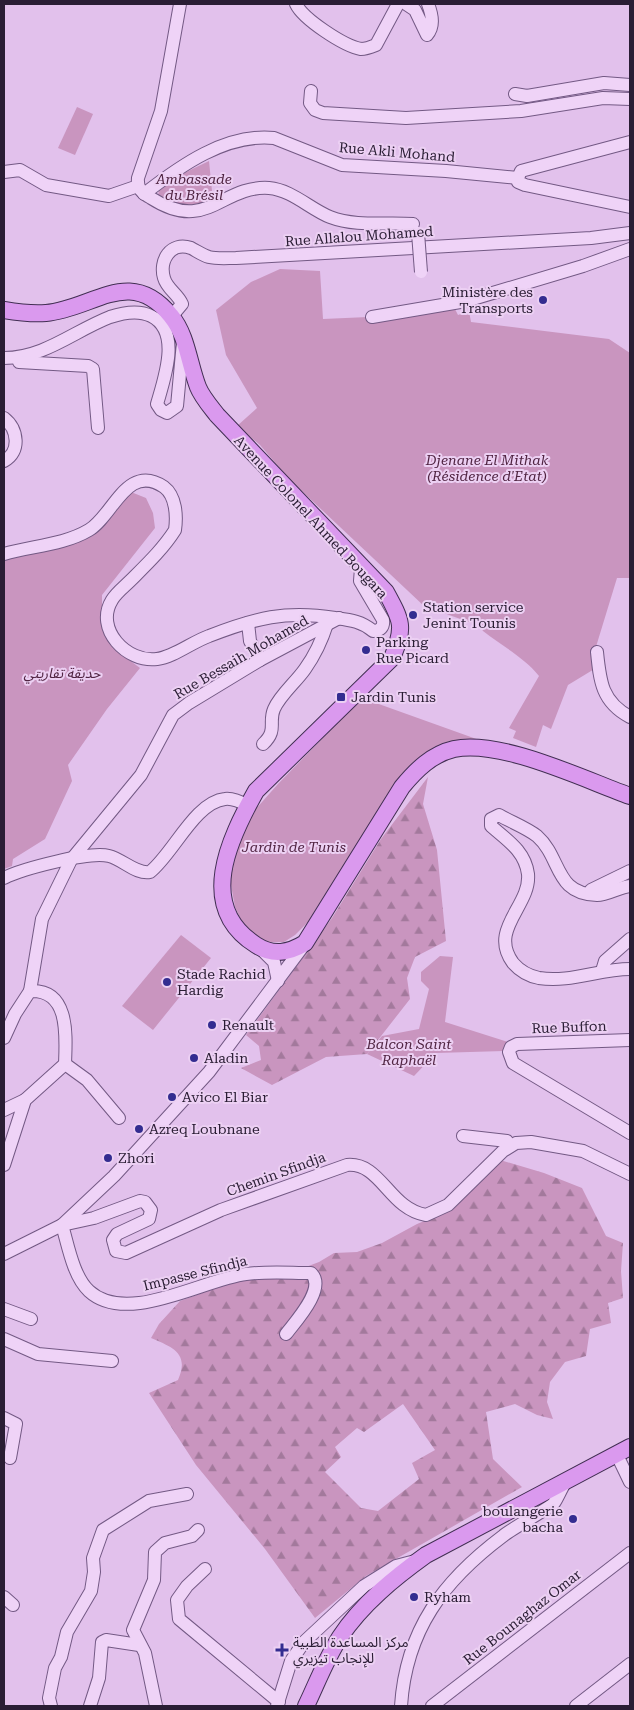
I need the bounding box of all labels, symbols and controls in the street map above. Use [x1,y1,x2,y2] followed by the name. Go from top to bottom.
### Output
[338,139,456,165] street label: Rue Akli Mohand
[155,171,232,203] park label: Ambassade du Brésil
[284,223,434,249] street label: Rue Allalou Mohamed
[442,284,533,316] place label: Ministère des Transports
[537,294,549,306] marker: Ministère des Transports
[231,432,391,602] street label: Avenue Colonel Ahmed Bougara
[425,452,549,484] park label: Djenane El Mithak (Résidence d'Etat)
[423,599,524,631] place label: Station service Jenint Tounis
[407,609,419,621] marker: Station service Jenint Tounis
[171,612,311,702] street label: Rue Bessaih Mohamed
[376,634,449,666] place label: Parking Rue Picard
[360,644,372,656] marker: Parking Rue Picard
[24,665,101,684] park label: حديقة تفاريتي
[351,689,436,705] place label: Jardin Tunis
[335,691,347,703] marker: Jardin Tunis
[241,839,346,855] park label: Jardin de Tunis
[177,966,266,998] place label: Stade Rachid Hardig
[161,976,173,988] marker: Stade Rachid Hardig
[222,1017,274,1033] place label: Renault
[531,1018,607,1036] street label: Rue Buffon
[206,1019,218,1031] marker: Renault
[365,1036,452,1068] park label: Balcon Saint Raphaël
[204,1050,248,1066] place label: Aladin
[188,1052,200,1064] marker: Aladin
[182,1089,268,1105] place label: Avico El Biar
[166,1091,178,1103] marker: Avico El Biar
[149,1121,260,1137] place label: Azreq Loubnane
[133,1123,145,1135] marker: Azreq Loubnane
[224,1149,328,1199] street label: Chemin Sfindja
[118,1150,155,1166] place label: Zhori
[102,1152,114,1164] marker: Zhori
[141,1252,249,1294] street label: Impasse Sfindja
[483,1503,563,1535] place label: boulangerie bacha
[567,1513,579,1525] marker: boulangerie bacha
[460,1566,584,1668] street label: Rue Bounaghaz Omar
[424,1589,471,1605] place label: Ryham
[408,1591,420,1603] marker: Ryham
[293,1634,409,1669] place label: مركز المساعدة الطبية للإنجاب تيزيري
[275,1643,289,1657] marker: مركز المساعدة الطبية للإنجاب تيزيري

